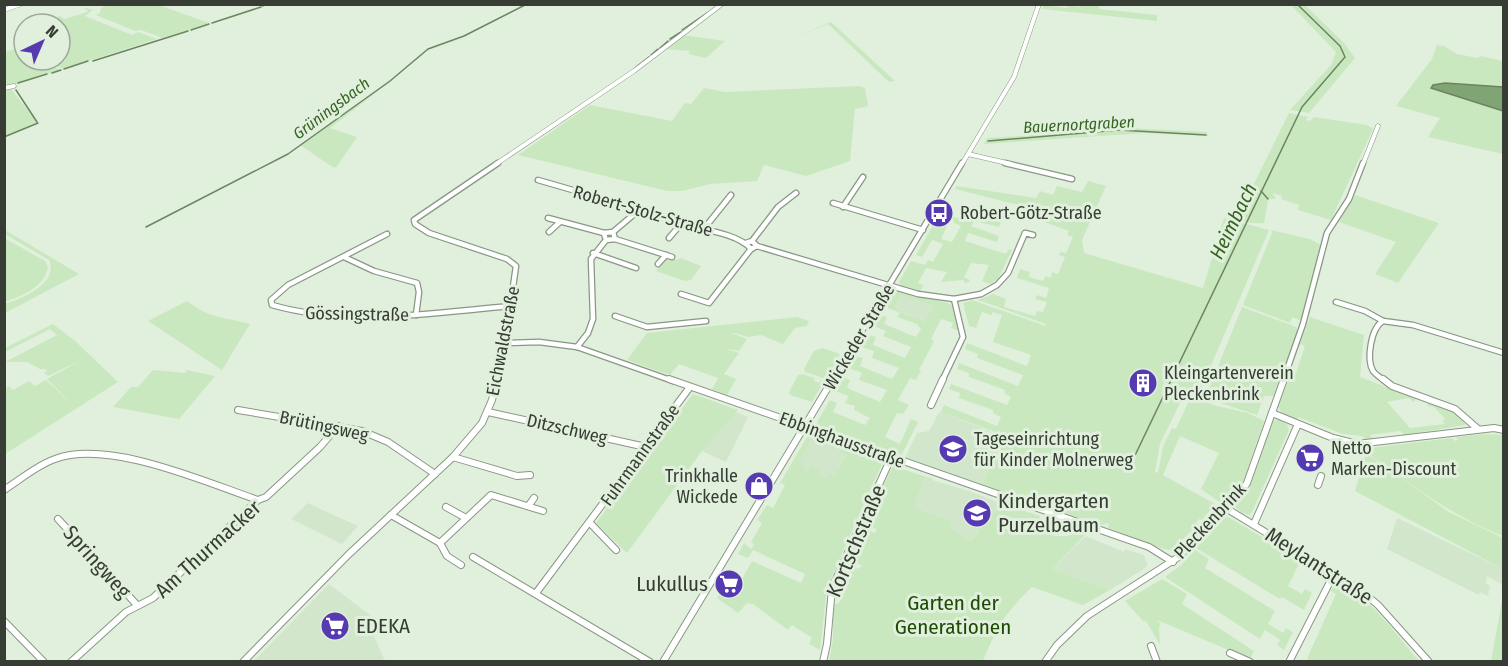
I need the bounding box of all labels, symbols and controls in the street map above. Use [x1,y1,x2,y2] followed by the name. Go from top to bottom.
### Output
[12,12,72,72] north arrow
[42,21,62,42] text: N
[289,74,373,143] water label: Grüningsbach
[1023,112,1135,137] water label: Bauernortgraben
[1204,179,1262,263] water label: Heimbach
[571,181,715,241] street label: Robert-Stolz-Straße
[923,197,955,229] bus stop icon: Robert-Götz-Straße
[960,202,1102,224] place label: Robert-Götz-Straße
[819,280,899,394] street label: Wickeder Straße
[482,284,524,398] street label: Eichwaldstraße
[305,302,409,326] street label: Gössingstraße
[1164,362,1294,405] place label: Kleingartenverein Pleckenbrink
[1127,367,1159,399] building icon: Kleingartenverein Pleckenbrink
[596,400,684,510] street label: Fuhrmannstraße
[277,406,371,446] street label: Brütingsweg
[776,407,908,473] street label: Ebbinghausstraße
[525,409,610,449] street label: Ditzschweg
[974,428,1133,471] place label: Tageseinrichtung für Kinder Molnerweg
[937,433,969,465] school or university icon: Tageseinrichtung für Kinder Molnerweg
[1331,437,1457,480] place label: Netto Marken-Discount
[1294,442,1326,474] supermarket icon: Netto Marken-Discount
[665,465,738,508] place label: Trinkhalle Wickede
[743,470,775,502] shop icon: Trinkhalle Wickede
[1169,478,1251,563] street label: Pleckenbrink
[821,481,891,601] street label: Kortschstraße
[998,488,1109,538] place label: Kindergarten Purzelbaum
[150,494,267,603] street label: Am Thurmacker
[961,497,993,529] school or university icon: Kindergarten Purzelbaum
[58,520,137,604] street label: Springweg
[1260,522,1378,610] street label: Meylantstraße
[713,568,745,600] supermarket icon: Lukullus
[636,571,708,597] place label: Lukullus
[895,590,1011,640] park label: Garten der Generationen
[319,610,351,642] supermarket icon: EDEKA
[356,613,410,639] place label: EDEKA

